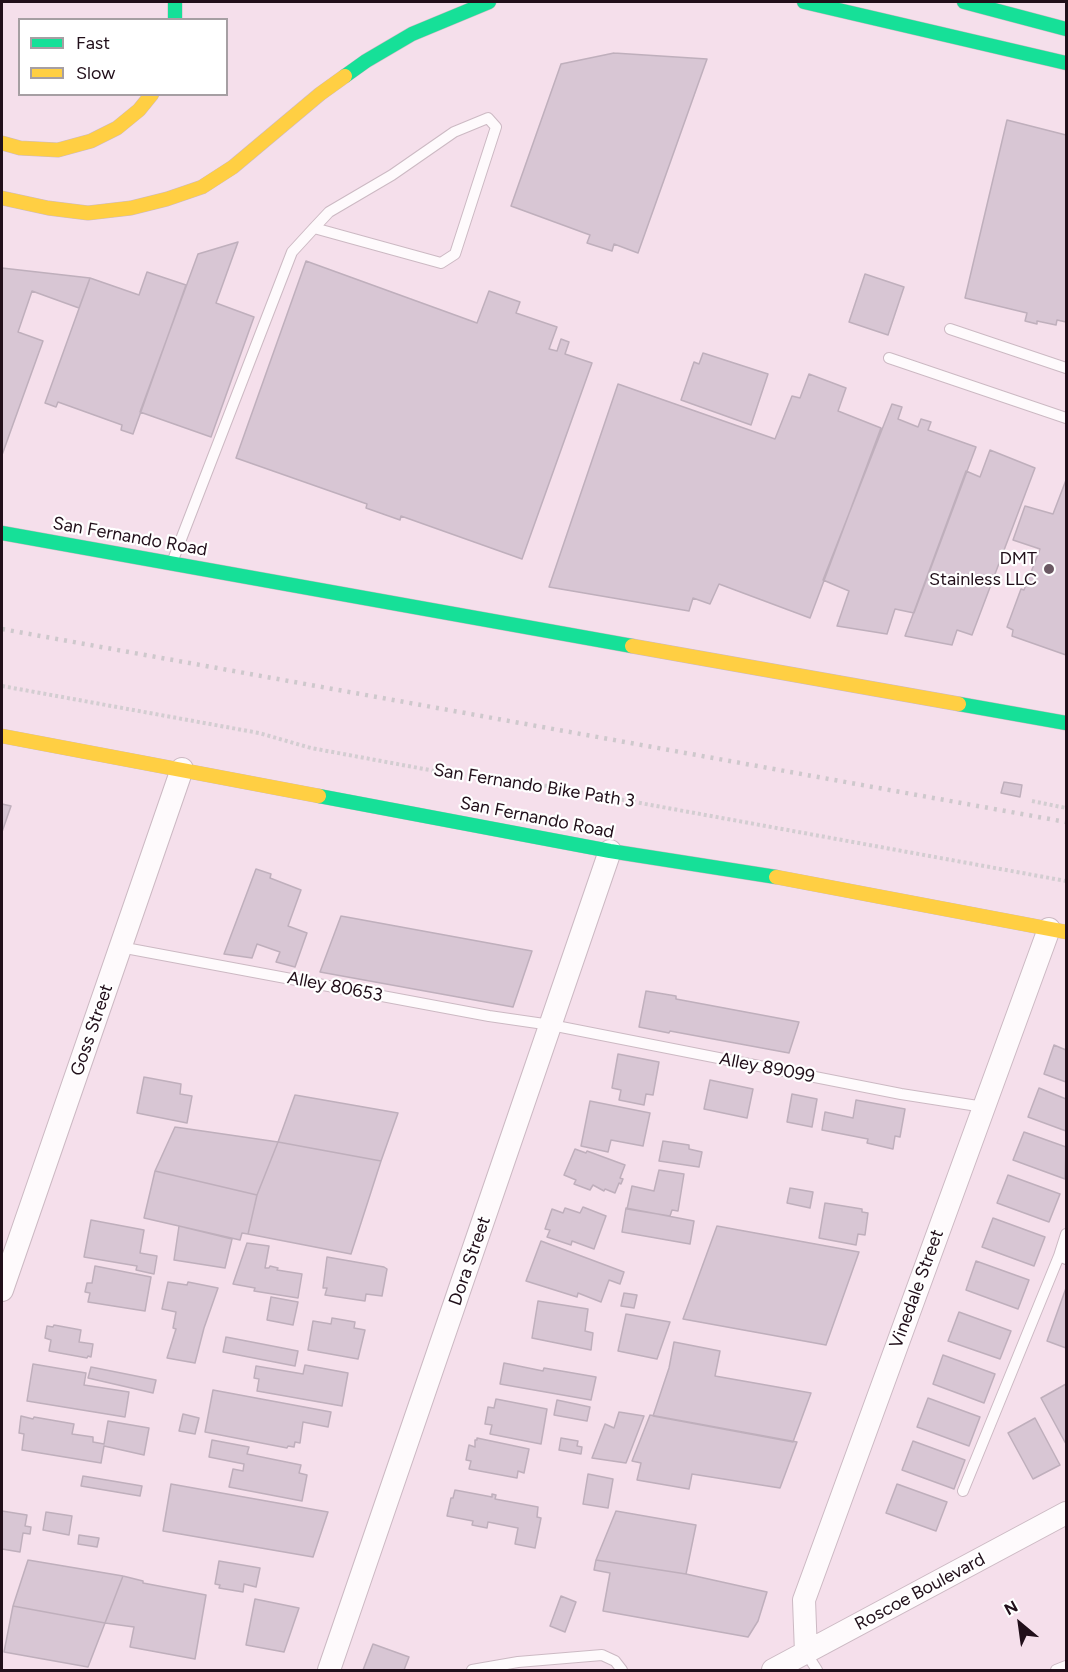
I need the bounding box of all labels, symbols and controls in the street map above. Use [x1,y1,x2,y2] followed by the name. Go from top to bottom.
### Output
[18,18,228,96] legend
[76,32,110,54] text: Fast
[76,62,115,84] text: Slow
[51,513,209,561] street label: San Fernando Road
[929,548,1037,590] place label: DMT Stainless LLC
[1042,562,1056,576] marker: DMT Stainless LLC
[432,759,636,813] street label: San Fernando Bike Path 3
[458,792,616,844] street label: San Fernando Road
[286,967,384,1007] street label: Alley 80653
[66,981,118,1079] street label: Goss Street
[717,1048,817,1088] street label: Alley 89099
[445,1214,495,1308] street label: Dora Street
[885,1227,949,1351] street label: Vinedale Street
[851,1549,989,1635] street label: Roscoe Boulevard
[990,1594,1050,1654] north arrow
[1001,1597,1021,1619] text: N

